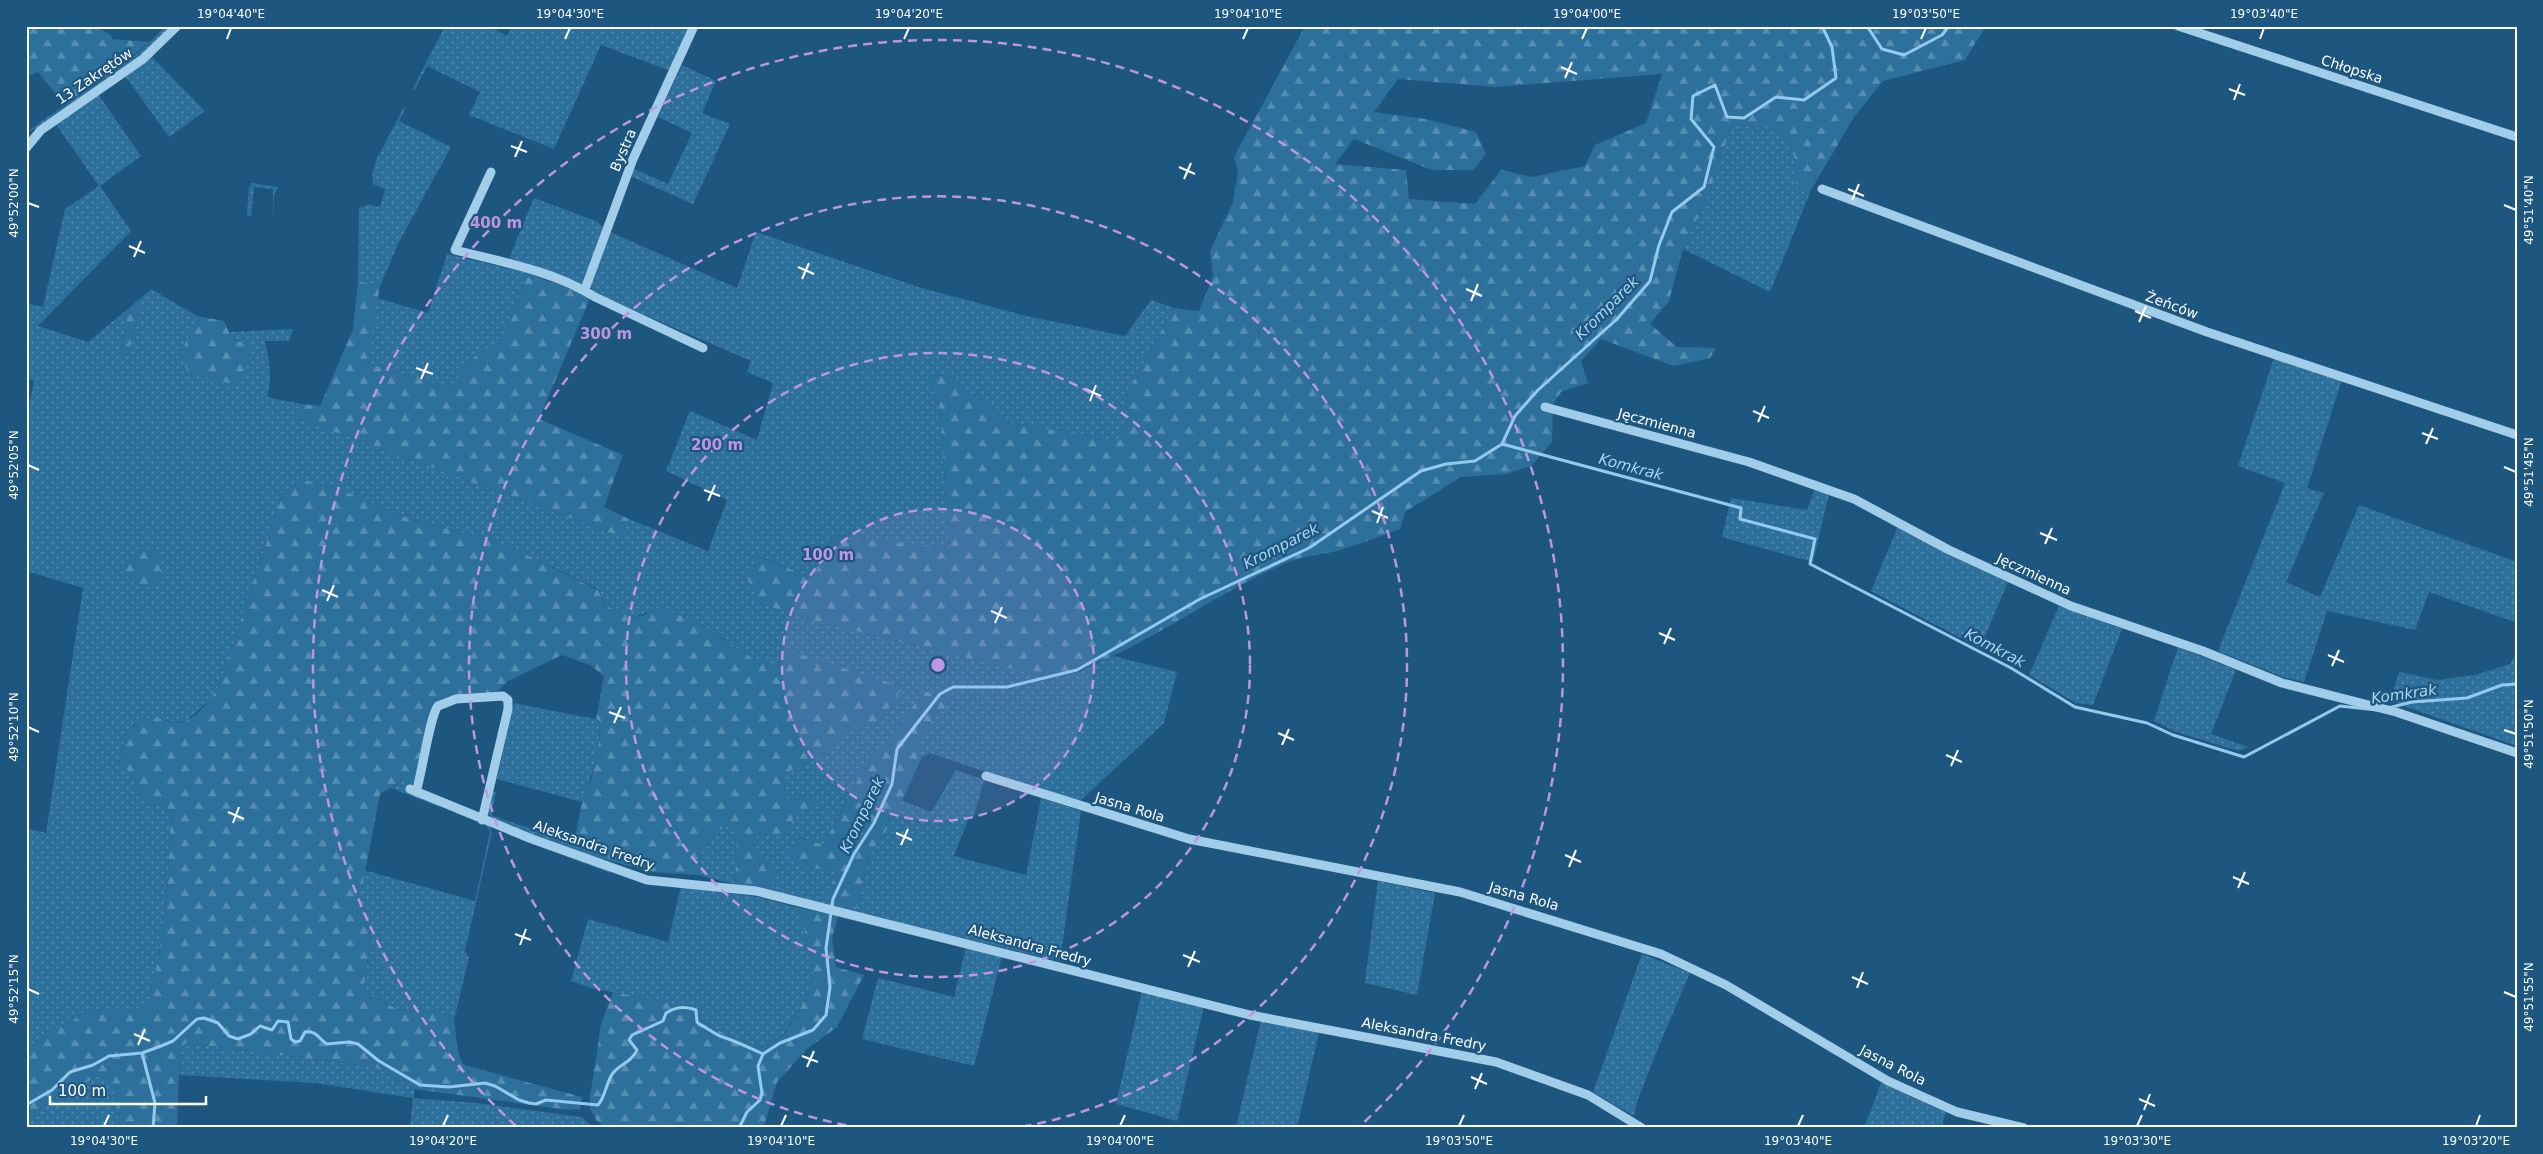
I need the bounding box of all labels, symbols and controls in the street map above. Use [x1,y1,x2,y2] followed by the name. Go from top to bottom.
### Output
[197,7,265,21] text: 19°04'40"E
[536,7,604,21] text: 19°04'30"E
[875,7,943,21] text: 19°04'20"E
[1214,7,1282,21] text: 19°04'10"E
[1553,7,1621,21] text: 19°04'00"E
[1892,7,1960,21] text: 19°03'50"E
[2230,7,2298,21] text: 19°03'40"E
[53,45,135,107] street label: 13 Zakrętów
[2319,52,2385,86] street label: Chłopska
[607,126,639,174] street label: Bystra
[7,168,21,238] text: 49°52'00"N
[2522,175,2536,245] text: 49°51'40"N
[470,214,522,232] text: 400 m
[1571,272,1643,344] water label: Kromparek
[2144,287,2201,322] street label: Żeńców
[580,325,632,343] text: 300 m
[1615,405,1698,441] street label: Jęczmienna
[7,430,21,500] text: 49°52'05"N
[691,436,743,454] text: 200 m
[2522,437,2536,507] text: 49°51'45"N
[1597,450,1666,485] water label: Komkrak
[1240,519,1323,573] water label: Kromparek
[802,546,854,564] text: 100 m
[1993,549,2074,598] street label: Jęczmienna
[1962,625,2029,672] water label: Komkrak
[929,656,947,674] centre of rings
[2370,680,2439,707] water label: Komkrak
[7,692,21,762] text: 49°52'10"N
[2522,699,2536,769] text: 49°51'50"N
[836,773,889,856] water label: Kromparek
[1092,789,1167,825] street label: Jasna Rola
[532,817,656,873] street label: Aleksandra Fredry
[1486,878,1561,914] street label: Jasna Rola
[967,921,1093,969] street label: Aleksandra Fredry
[7,954,21,1024] text: 49°52'15"N
[2522,962,2536,1032] text: 49°51'55"N
[1360,1014,1488,1054] street label: Aleksandra Fredry
[1856,1041,1929,1088] street label: Jasna Rola
[50,1074,206,1106] scale bar
[58,1082,106,1100] text: 100 m
[70,1134,138,1148] text: 19°04'30"E
[409,1134,477,1148] text: 19°04'20"E
[747,1134,815,1148] text: 19°04'10"E
[1086,1134,1154,1148] text: 19°04'00"E
[1425,1134,1493,1148] text: 19°03'50"E
[1764,1134,1832,1148] text: 19°03'40"E
[2103,1134,2171,1148] text: 19°03'30"E
[2442,1134,2510,1148] text: 19°03'20"E

